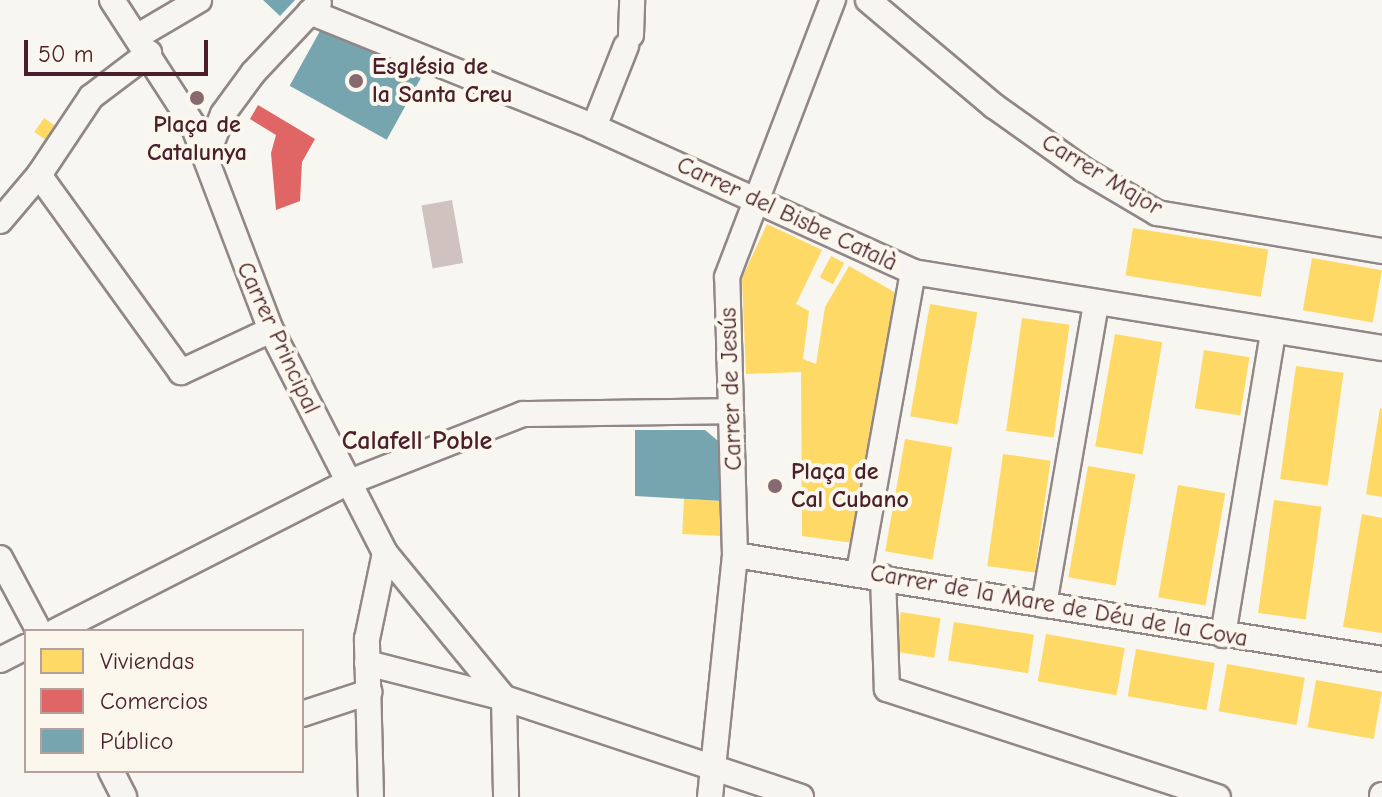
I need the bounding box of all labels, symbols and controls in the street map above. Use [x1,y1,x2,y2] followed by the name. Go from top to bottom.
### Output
[28,24,212,74] scale bar
[38,40,94,68] text: 50 m
[372,53,512,109] place label: Església de la Santa Creu
[347,72,365,90] marker: Església de la Santa Creu
[188,89,206,107] marker: Plaça de Catalunya
[147,111,247,167] place label: Plaça de Catalunya
[1036,128,1168,222] street label: Carrer Major
[672,150,902,278] street label: Carrer del Bisbe Català
[230,257,326,419] street label: Carrer Principal
[714,307,748,471] street label: Carrer de Jesús
[342,426,492,458] district label: Calafell Poble
[791,458,909,514] place label: Plaça de Cal Cubano
[766,477,784,495] marker: Plaça de Cal Cubano
[868,559,1250,653] street label: Carrer de la Mare de Déu de la Cova
[24,629,304,773] legend
[100,647,194,675] text: Viviendas
[100,687,208,715] text: Comercios
[100,727,174,755] text: Público

